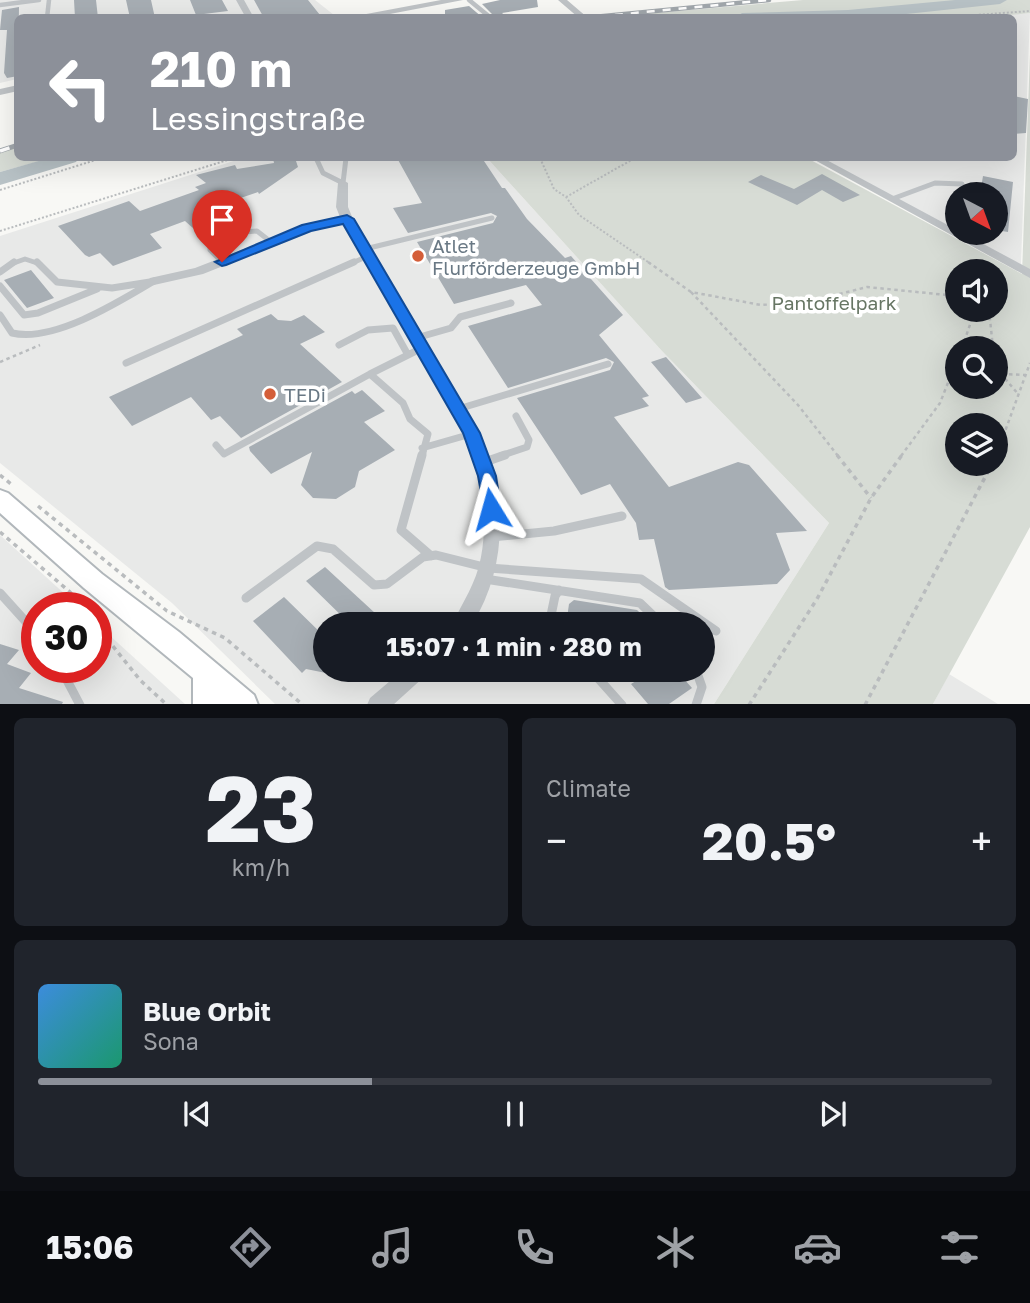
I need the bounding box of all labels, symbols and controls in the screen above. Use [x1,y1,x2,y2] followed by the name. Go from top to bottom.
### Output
[150,39,292,98] text: 210 m
[35,42,126,133] icon: left
[150,99,365,137] text: Lessingstraße
[945,182,1008,245] north arrow
[945,182,1008,476] map controls
[192,190,252,262] pin
[203,201,241,239] icon: arrive
[432,234,640,279] place label: Atlet Flurförderzeuge GmbH
[410,248,426,264] marker: Atlet Flurförderzeuge GmbH
[945,259,1008,322] button: sound
[772,291,897,314] park label: Pantoffelpark
[945,336,1008,399] button: search
[284,383,326,406] place label: TEDi
[262,386,278,402] marker: TEDi
[945,413,1008,476] button: layers
[454,472,528,546] position arrow
[21,592,112,683] speed limit sign: 30
[386,631,642,662] text: 15:07 · 1 min · 280 m
[205,753,317,862] text: 23
[546,774,631,802] text: Climate
[702,809,836,871] text: 20.5°
[546,818,567,863] text: −
[971,818,992,863] text: +
[232,853,290,881] text: km/h
[143,996,271,1027] text: Blue Orbit
[143,1027,199,1055] text: Sona
[178,1095,216,1133] icon: previous
[496,1095,534,1133] icon: pause
[814,1095,852,1133] icon: next
[226,1223,275,1272] icon: directions
[368,1223,417,1272] icon: music
[510,1223,559,1272] icon: phone
[651,1223,700,1272] icon: climate
[793,1223,842,1272] icon: car
[935,1223,984,1272] icon: filters
[46,1228,134,1266] text: 15:06

